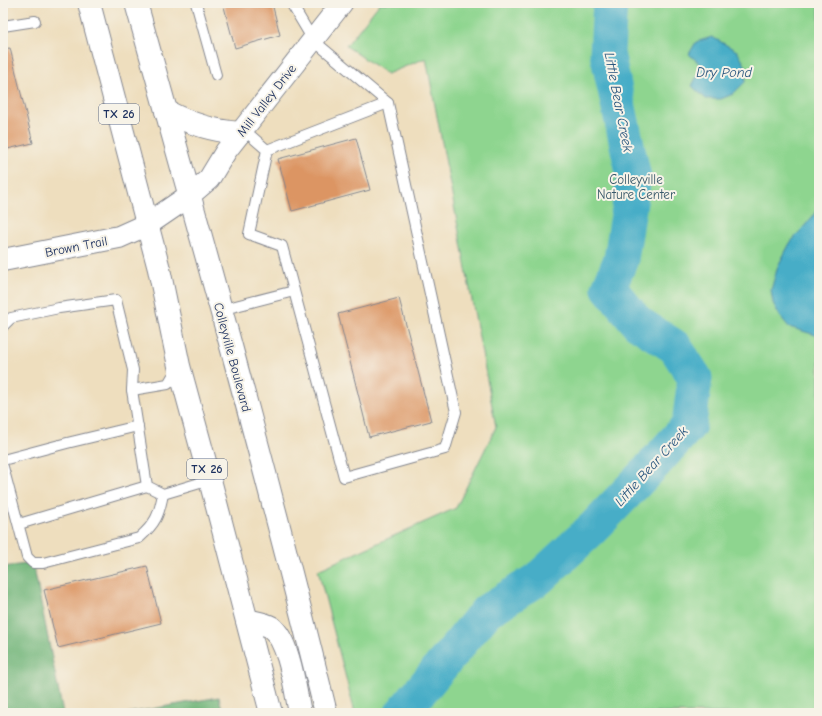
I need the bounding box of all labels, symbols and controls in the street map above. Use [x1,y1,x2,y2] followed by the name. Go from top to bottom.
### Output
[600,51,637,154] water label: Little Bear Creek
[234,61,299,139] street label: Mill Valley Drive
[696,64,752,81] water label: Dry Pond
[99,104,139,124] road number: TX 26
[597,172,676,202] park label: Colleyville Nature Center
[44,233,109,260] street label: Brown Trail
[211,301,254,413] street label: Colleyville Boulevard
[611,423,692,510] water label: Little Bear Creek
[187,459,227,479] road number: TX 26

